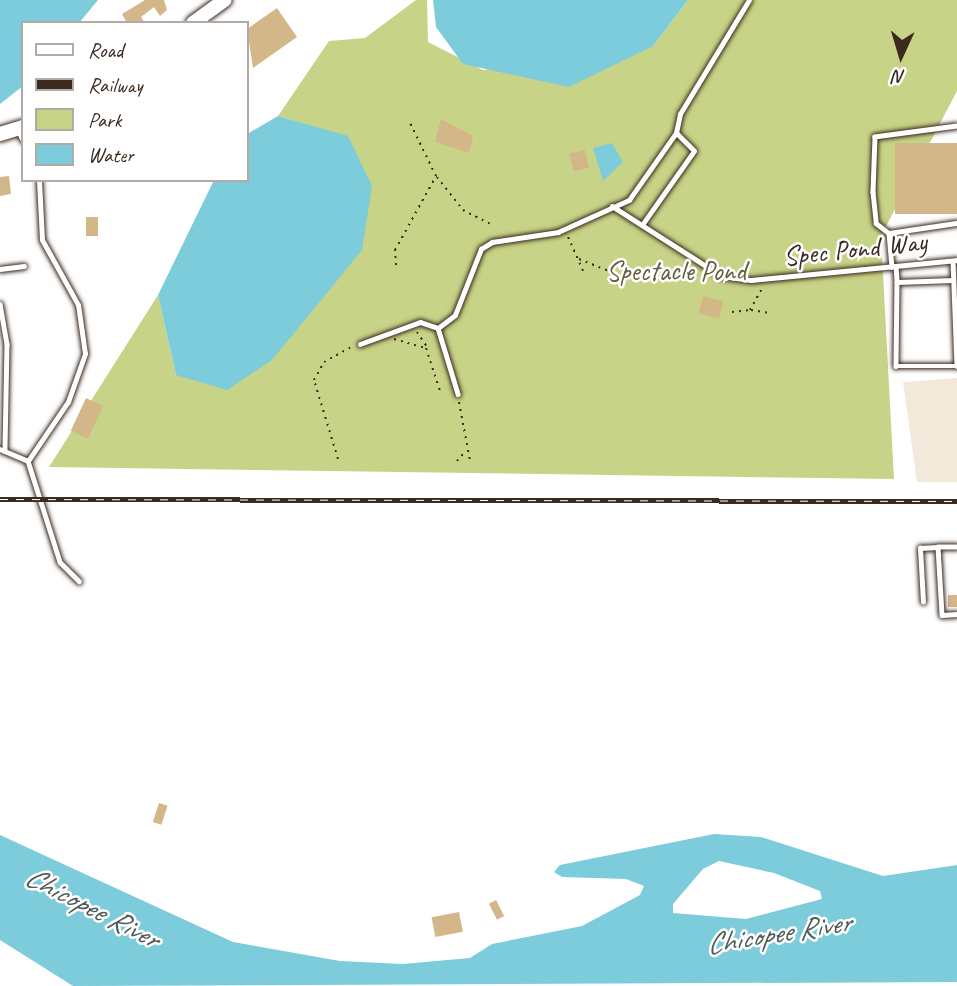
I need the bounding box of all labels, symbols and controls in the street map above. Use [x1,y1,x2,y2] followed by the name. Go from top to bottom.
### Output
[21,21,248,182] legend
[866,21,936,91] north arrow
[88,37,123,63] text: Road
[893,65,906,89] text: N
[88,72,142,98] text: Railway
[88,107,121,133] text: Park
[88,142,134,168] text: Water
[782,225,928,273] street label: Spec Pond Way
[606,254,746,288] park label: Spectacle Pond
[19,858,165,956] water label: Chicopee River
[703,904,853,962] water label: Chicopee River

